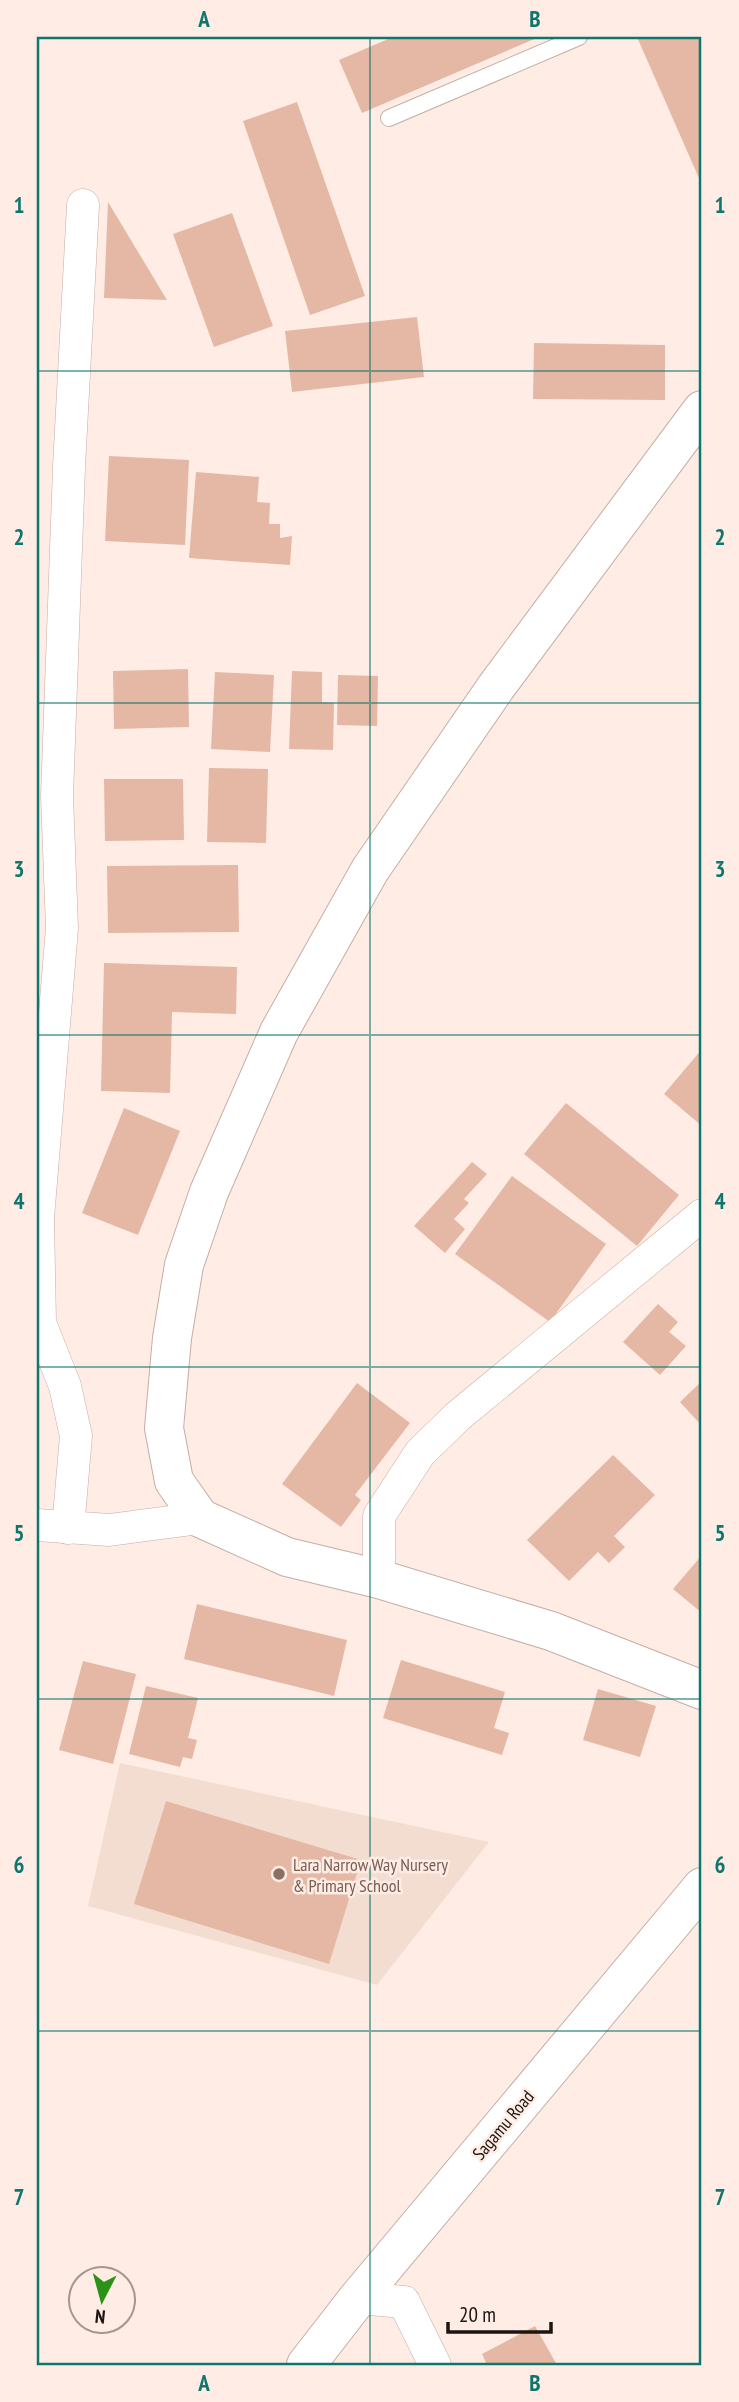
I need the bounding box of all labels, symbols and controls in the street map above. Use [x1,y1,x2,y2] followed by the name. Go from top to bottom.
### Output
[197,4,210,33] text: A
[529,4,541,33] text: B
[14,190,25,219] text: 1
[715,190,726,219] text: 1
[14,522,25,551] text: 2
[715,522,726,551] text: 2
[14,854,25,883] text: 3
[715,854,726,883] text: 3
[14,1186,25,1215] text: 4
[715,1186,726,1215] text: 4
[14,1518,25,1547] text: 5
[715,1518,726,1547] text: 5
[14,1850,25,1879] text: 6
[715,1850,726,1879] text: 6
[293,1853,448,1897] place label: Lara Narrow Way Nursery & Primary School
[271,1866,287,1882] marker: Lara Narrow Way Nursery & Primary School
[467,2085,539,2165] street label: Sagamu Road
[14,2182,25,2211] text: 7
[715,2182,726,2211] text: 7
[66,2266,136,2336] north arrow
[448,2290,552,2334] scale bar
[459,2301,496,2328] text: 20 m
[94,2304,107,2329] text: N
[197,2368,210,2397] text: A
[529,2368,541,2397] text: B

